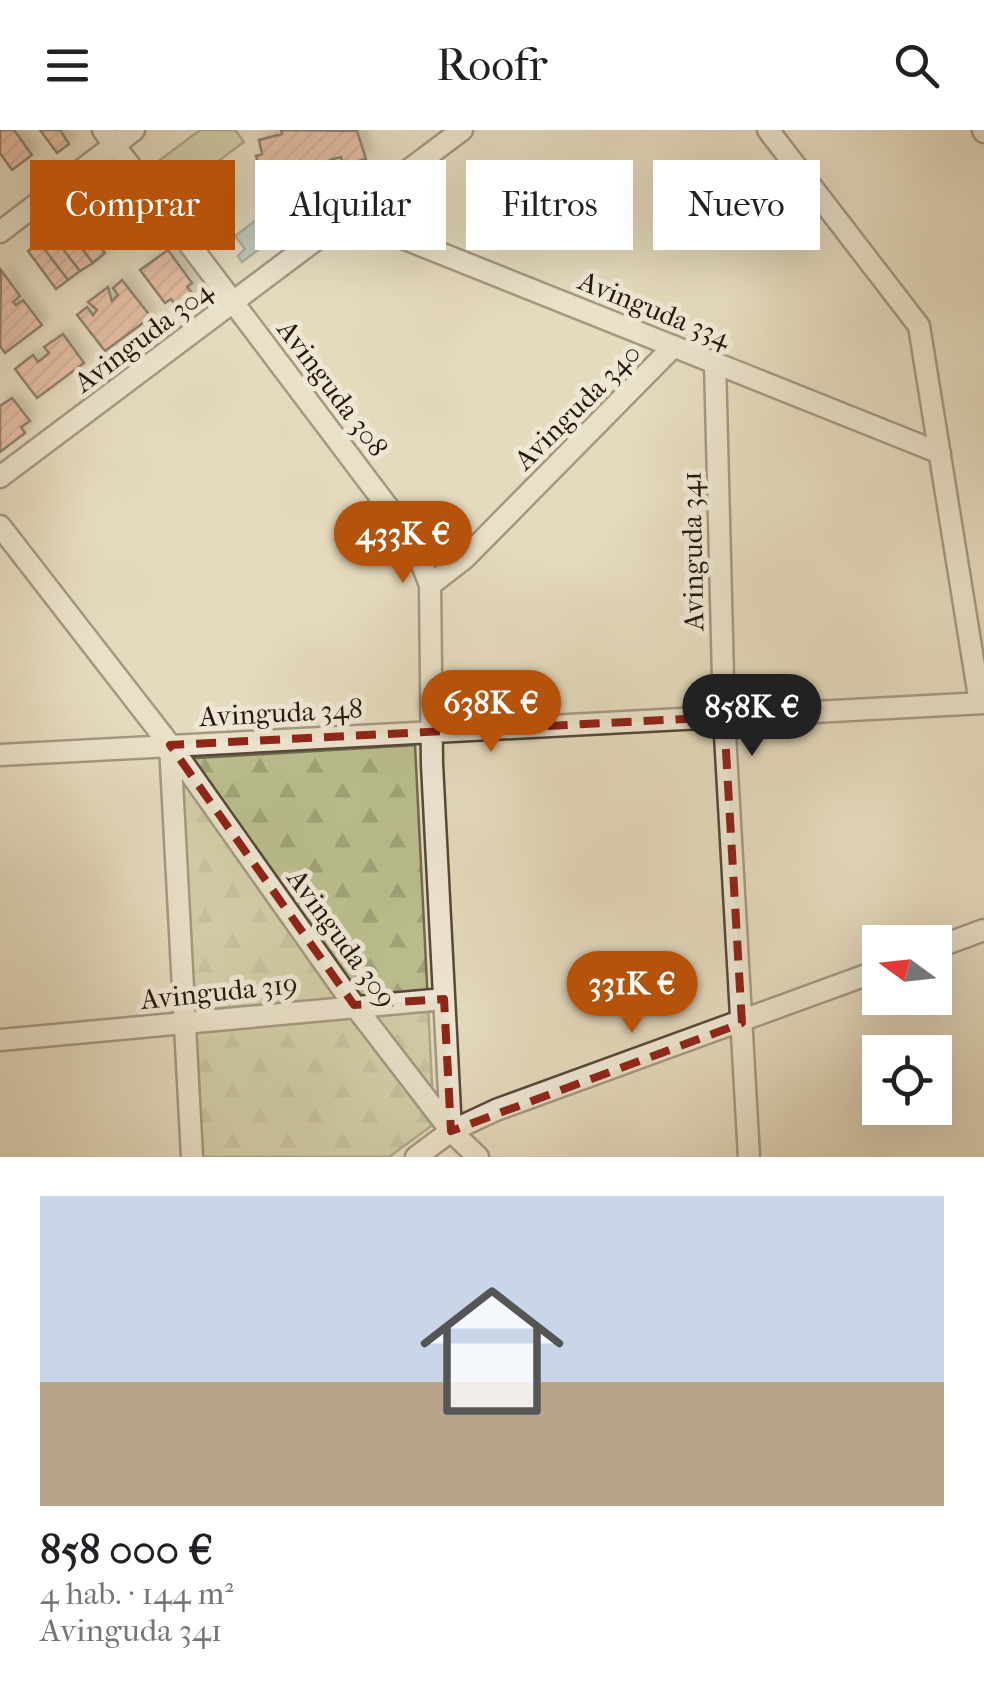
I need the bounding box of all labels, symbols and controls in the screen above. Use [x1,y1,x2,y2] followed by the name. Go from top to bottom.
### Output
[40,38,95,93] icon: menu
[889,38,944,93] icon: search
[436,39,548,92] text: Roofr
[30,160,235,250] chip: Comprar
[255,160,446,250] chip: Alquilar
[466,160,633,250] chip: Filtros
[653,160,820,250] chip: Nuevo
[573,264,737,355] street label: Avinguda 334
[67,273,220,400] street label: Avinguda 304
[270,313,395,463] street label: Avinguda 308
[507,336,647,477] street label: Avinguda 340
[675,471,710,632] street label: Avinguda 341
[322,501,484,586] pin: 433K €
[356,515,450,552] text: 433K €
[410,670,572,755] pin: 638K €
[671,674,833,759] pin: 858K €
[443,684,539,721] text: 638K €
[704,688,800,725] text: 858K €
[197,692,364,733] street label: Avinguda 348
[280,862,403,1014] street label: Avinguda 309
[862,925,952,1015] north arrow
[862,925,952,1125] map controls
[551,951,713,1036] pin: 331K €
[589,965,675,1002] text: 331K €
[138,967,299,1016] street label: Avinguda 319
[862,1035,952,1125] button: locate
[402,1261,582,1441] icon: home
[40,1526,213,1575] text: 858 000 €
[40,1575,233,1612] text: 4 hab. · 144 m²
[40,1612,222,1649] text: Avinguda 341

